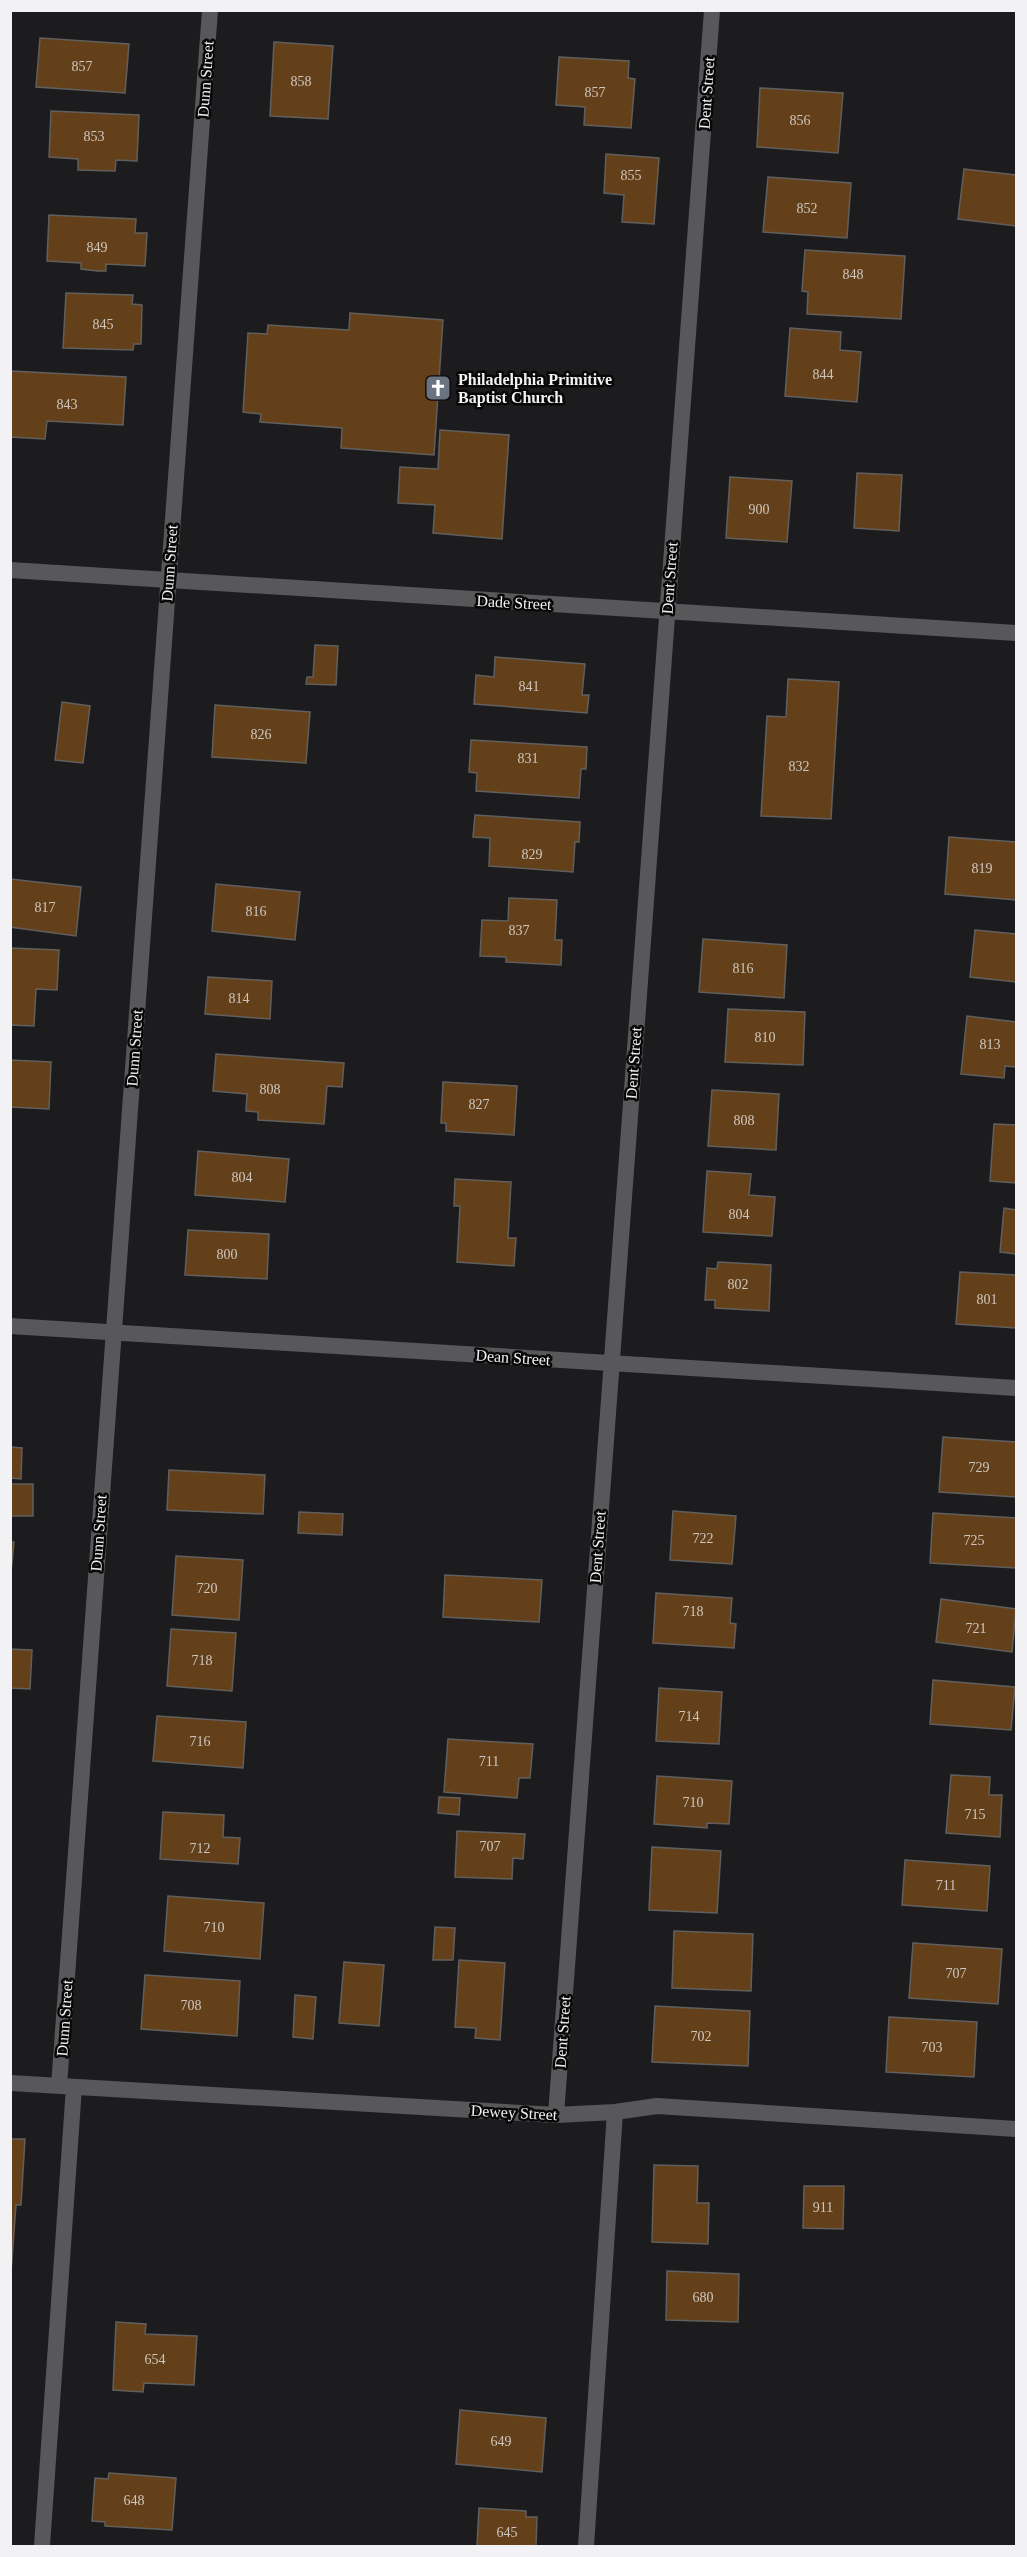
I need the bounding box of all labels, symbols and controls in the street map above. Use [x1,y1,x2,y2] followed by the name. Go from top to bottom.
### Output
[194,40,217,118] street label: Dunn Street
[695,56,718,130] street label: Dent Street
[72,59,93,74] house number: 857
[291,74,312,89] house number: 858
[585,85,606,100] house number: 857
[790,113,811,128] house number: 856
[84,129,105,144] house number: 853
[621,168,642,183] house number: 855
[797,201,818,216] house number: 852
[87,240,108,255] house number: 849
[843,267,864,282] house number: 848
[93,317,114,332] house number: 845
[813,367,834,382] house number: 844
[458,371,612,407] place label: Philadelphia Primitive Baptist Church
[423,373,453,403] church icon: Philadelphia Primitive Baptist Church
[57,397,78,412] house number: 843
[749,502,770,517] house number: 900
[158,524,181,602] street label: Dunn Street
[658,541,681,615] street label: Dent Street
[476,592,552,613] street label: Dade Street
[519,679,540,694] house number: 841
[251,727,272,742] house number: 826
[518,751,539,766] house number: 831
[789,759,810,774] house number: 832
[522,847,543,862] house number: 829
[972,861,993,876] house number: 819
[35,900,56,915] house number: 817
[246,904,267,919] house number: 816
[509,923,530,938] house number: 837
[733,961,754,976] house number: 816
[229,991,250,1006] house number: 814
[123,1009,146,1087] street label: Dunn Street
[622,1026,645,1100] street label: Dent Street
[755,1030,776,1045] house number: 810
[980,1037,1001,1052] house number: 813
[260,1082,281,1097] house number: 808
[469,1097,490,1112] house number: 827
[734,1113,755,1128] house number: 808
[232,1170,253,1185] house number: 804
[729,1207,750,1222] house number: 804
[217,1247,238,1262] house number: 800
[728,1277,749,1292] house number: 802
[977,1292,998,1307] house number: 801
[475,1346,552,1369] street label: Dean Street
[969,1460,990,1475] house number: 729
[87,1494,110,1572] street label: Dunn Street
[586,1510,609,1584] street label: Dent Street
[693,1531,714,1546] house number: 722
[964,1533,985,1548] house number: 725
[197,1581,218,1596] house number: 720
[683,1604,704,1619] house number: 718
[966,1621,987,1636] house number: 721
[192,1653,213,1668] house number: 718
[679,1709,700,1724] house number: 714
[190,1734,211,1749] house number: 716
[479,1754,499,1769] house number: 711
[683,1795,704,1810] house number: 710
[965,1807,986,1822] house number: 715
[480,1839,501,1854] house number: 707
[190,1841,211,1856] house number: 712
[936,1878,956,1893] house number: 711
[204,1920,225,1935] house number: 710
[946,1966,967,1981] house number: 707
[53,1979,76,2057] street label: Dunn Street
[551,1995,574,2069] street label: Dent Street
[181,1998,202,2013] house number: 708
[691,2029,712,2044] house number: 702
[922,2040,943,2055] house number: 703
[470,2102,558,2124] street label: Dewey Street
[813,2200,833,2215] house number: 911
[693,2290,714,2305] house number: 680
[145,2352,166,2367] house number: 654
[491,2434,512,2449] house number: 649
[124,2493,145,2508] house number: 648
[497,2525,518,2540] house number: 645

